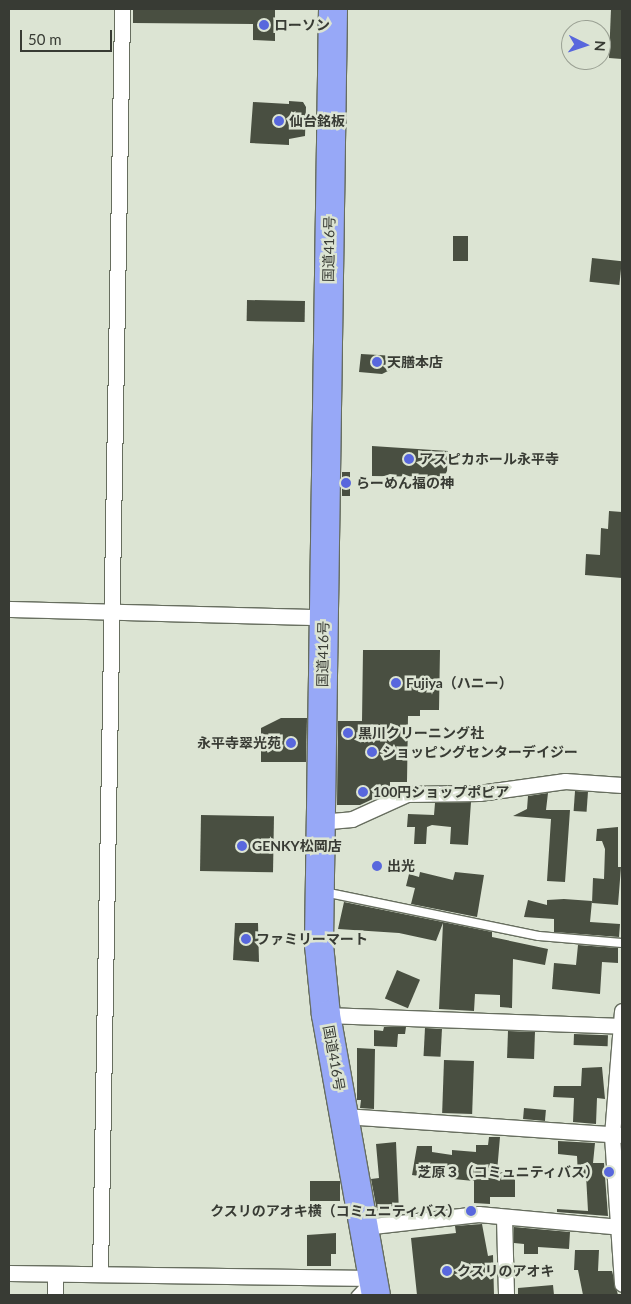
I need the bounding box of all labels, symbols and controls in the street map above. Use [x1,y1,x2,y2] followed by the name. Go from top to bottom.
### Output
[274,17,330,33] place label: ローソン
[258,19,270,31] marker: ローソン
[22,20,115,52] scale bar
[561,20,611,70] north arrow
[28,30,62,48] text: 50 m
[592,40,609,52] text: N
[289,113,345,129] place label: 仙台銘板
[273,115,285,127] marker: 仙台銘板
[320,216,338,282] street label: 国道416号
[387,354,443,370] place label: 天膳本店
[371,356,383,368] marker: 天膳本店
[419,451,559,467] place label: アスピカホール永平寺
[403,453,415,465] marker: アスピカホール永平寺
[356,475,454,491] place label: らーめん福の神
[340,477,352,489] marker: らーめん福の神
[314,621,332,687] street label: 国道416号
[406,675,513,691] place label: Fujiya（ハニー）
[390,677,402,689] marker: Fujiya（ハニー）
[358,725,484,741] place label: 黒川クリーニング社
[342,727,354,739] marker: 黒川クリーニング社
[197,735,281,751] place label: 永平寺翠光苑
[285,737,297,749] marker: 永平寺翠光苑
[382,744,578,760] place label: ショッピングセンターデイジー
[366,746,378,758] marker: ショッピングセンターデイジー
[373,784,509,800] place label: 100円ショップポピア
[357,786,369,798] marker: 100円ショップポピア
[252,838,342,854] place label: GENKY松岡店
[236,840,248,852] marker: GENKY松岡店
[387,858,415,874] place label: 出光
[371,860,383,872] marker: 出光
[256,931,368,947] place label: ファミリーマート
[240,933,252,945] marker: ファミリーマート
[320,1024,348,1092] street label: 国道416号
[417,1164,599,1180] place label: 芝原３（コミュニティバス）
[603,1166,615,1178] marker: 芝原３（コミュニティバス）
[209,1203,461,1219] place label: クスリのアオキ横（コミュニティバス）
[465,1205,477,1217] marker: クスリのアオキ横（コミュニティバス）
[457,1263,555,1279] place label: クスリのアオキ
[441,1265,453,1277] marker: クスリのアオキ

